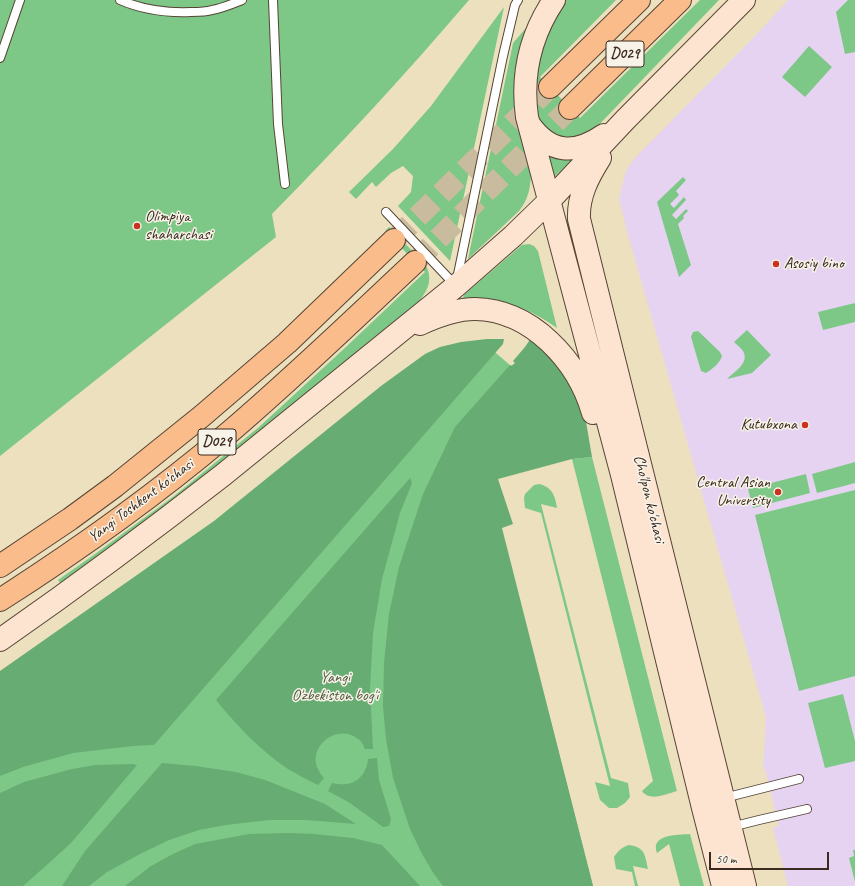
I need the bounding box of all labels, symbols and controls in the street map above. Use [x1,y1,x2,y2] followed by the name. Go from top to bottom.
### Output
[606,41,644,67] road number: D029
[145,207,212,245] place label: Olimpiya shaharchasi
[132,221,142,231] marker: Olimpiya shaharchasi
[784,254,844,274] place label: Asosiy bino
[771,259,781,269] marker: Asosiy bino
[741,415,797,435] place label: Kutubxona
[800,420,810,430] marker: Kutubxona
[198,429,236,455] road number: D029
[629,453,669,545] street label: Cho'lpon ko'chasi
[84,455,198,547] street label: Yangi Toshkent ko‘chasi
[696,473,770,511] place label: Central Asian University
[773,487,783,497] marker: Central Asian University
[292,668,378,706] park label: Yangi O'zbekiston bog'i
[711,844,831,870] scale bar
[716,851,736,867] text: 50 m

